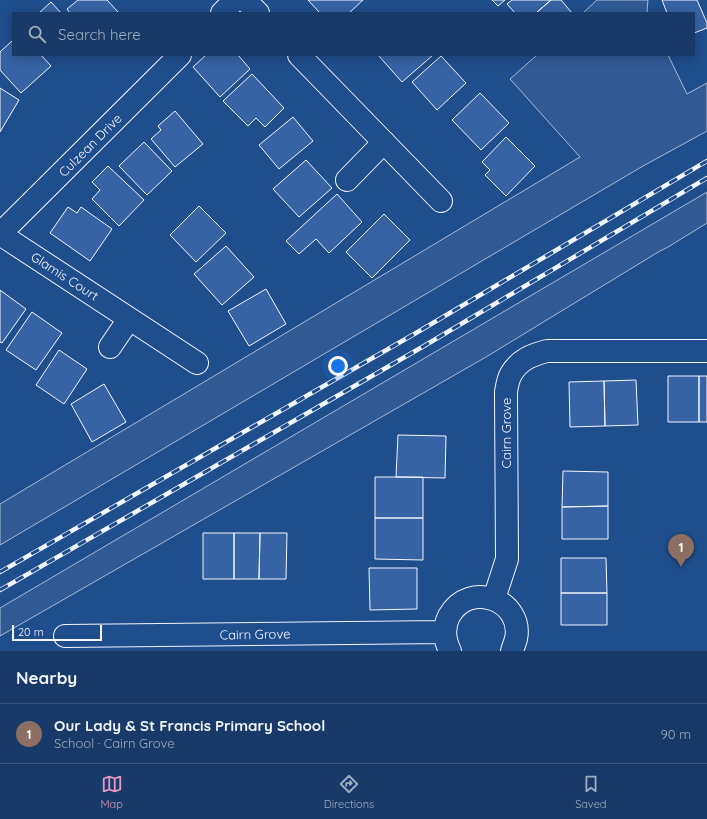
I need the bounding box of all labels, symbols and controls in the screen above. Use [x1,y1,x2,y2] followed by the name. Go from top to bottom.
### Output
[12,12,695,56] search box
[26,23,48,45] icon: search
[58,25,141,44] text: Search here
[55,110,125,180] street label: Culzean Drive
[28,248,102,304] street label: Glamis Court
[328,356,348,376] your location
[498,398,514,468] street label: Cairn Grove
[668,534,694,567] pin: 1
[12,623,102,642] scale bar
[18,625,44,639] text: 20 m
[219,625,291,643] street label: Cairn Grove
[16,667,77,688] text: Nearby
[54,716,325,735] text: Our Lady & St Francis Primary School
[26,726,32,742] text: 1
[661,726,691,742] text: 90 m
[54,735,175,751] text: School · Cairn Grove
[100,773,123,811] tab: Map
[324,773,374,811] tab: Directions
[575,773,607,811] tab: Saved

